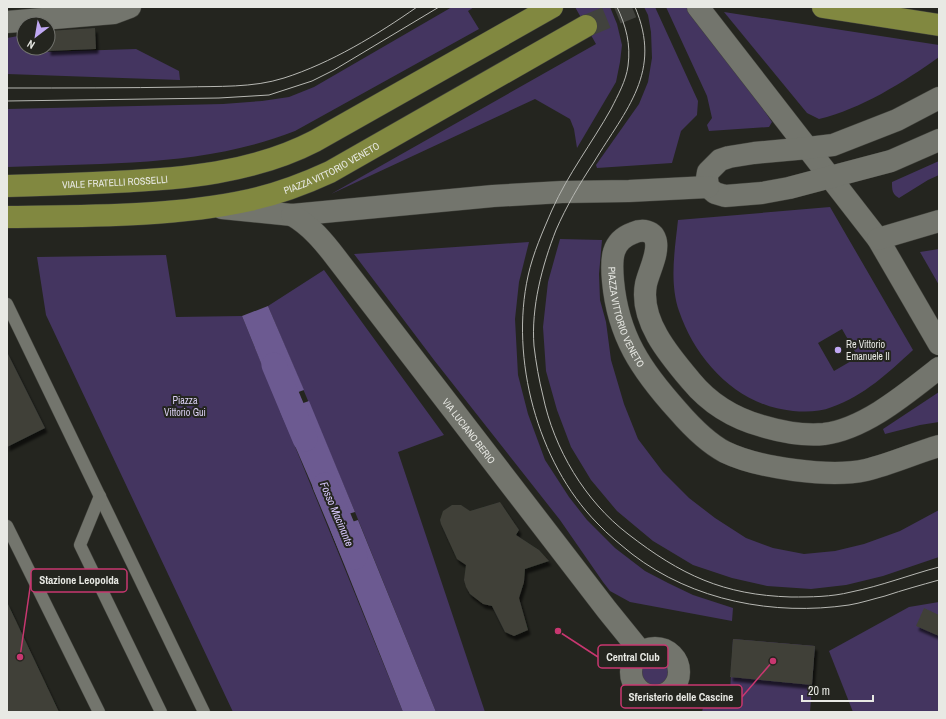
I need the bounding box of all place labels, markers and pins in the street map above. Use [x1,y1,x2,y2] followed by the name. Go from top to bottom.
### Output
[846,338,890,363] place label: Re Vittorio Emanuele II
[833,345,843,355] marker: Re Vittorio Emanuele II
[31,569,127,592] callout: Stazione Leopolda
[598,645,668,668] callout: Central Club
[621,685,742,708] callout: Sferisterio delle Cascine

